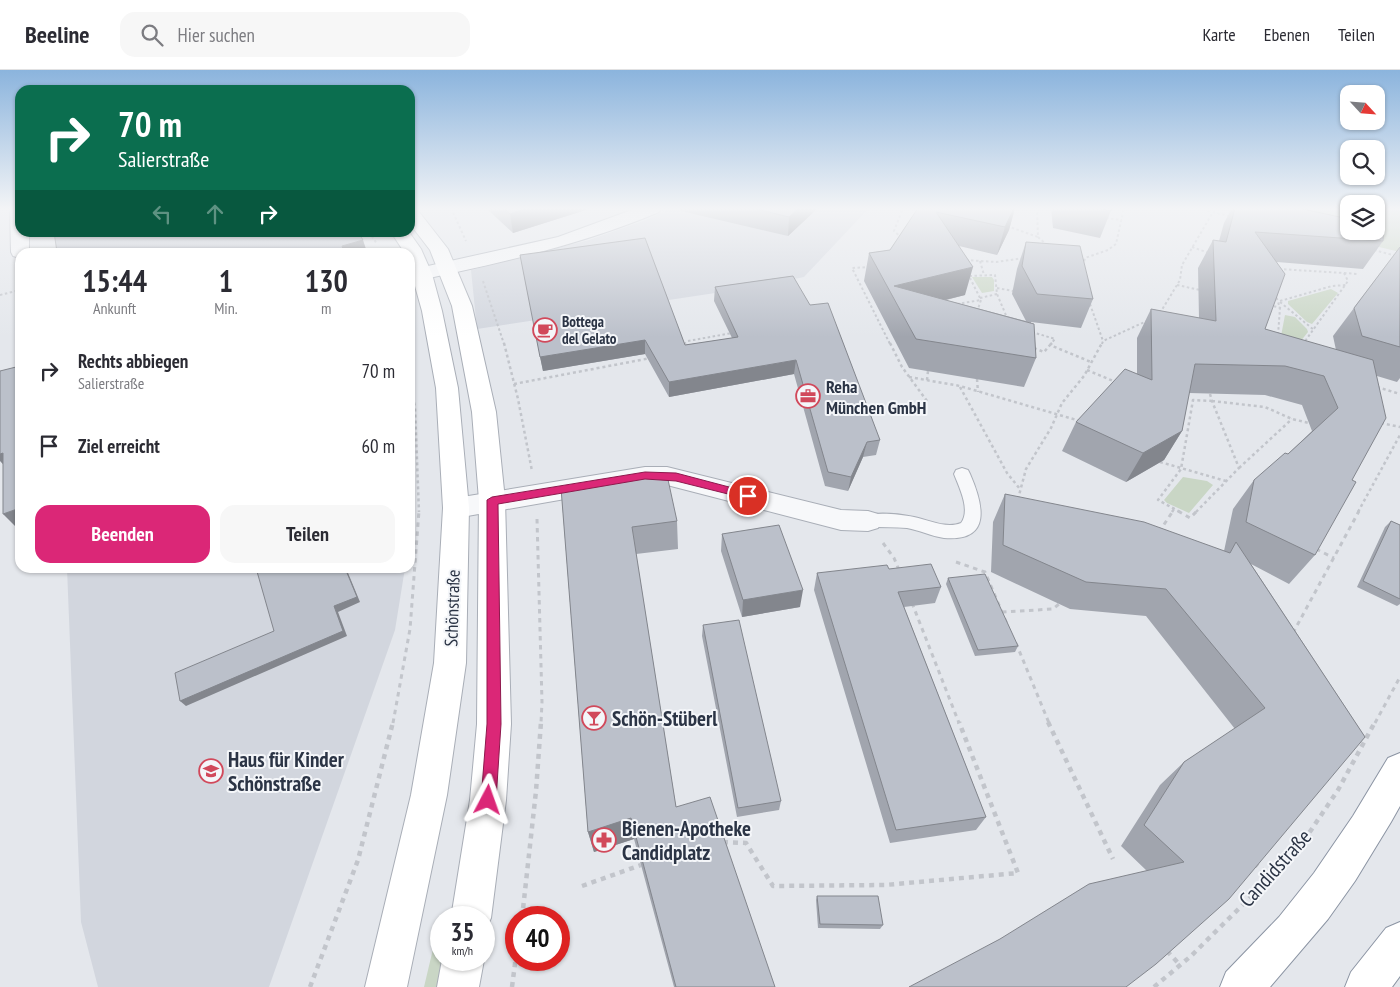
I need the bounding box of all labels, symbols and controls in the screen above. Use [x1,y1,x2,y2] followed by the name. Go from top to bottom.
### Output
[120,12,470,57] search box
[25,19,90,50] text: Beeline
[138,21,166,49] icon: search
[178,23,255,47] text: Hier suchen
[1202,23,1236,46] text: Karte
[1264,23,1310,46] text: Ebenen
[1338,23,1375,46] text: Teilen
[1340,85,1385,130] north arrow
[1340,85,1385,240] map controls
[118,101,182,147] text: 70 m
[35,105,100,170] icon: right
[1340,140,1385,185] button: search
[118,145,209,173] text: Salierstraße
[1340,195,1385,240] button: layers
[148,200,176,228] icon: left
[201,200,229,228] icon: ahead
[254,200,282,228] icon: right
[82,261,147,300] text: 15:44
[219,261,233,300] text: 1
[305,261,348,300] text: 130
[93,298,136,318] text: Ankunft
[214,298,238,318] text: Min.
[321,298,332,318] text: m
[562,312,617,348] place label: Bottega del Gelato
[532,317,558,343] cafe icon: Bottega del Gelato
[78,349,188,373] text: Rechts abbiegen
[35,357,63,385] icon: right
[362,359,395,383] text: 70 m
[78,373,144,393] text: Salierstraße
[826,375,926,419] place label: Reha München GmbH
[795,383,821,409] office icon: Reha München GmbH
[35,432,63,460] icon: arrive
[78,434,160,458] text: Ziel erreicht
[362,434,395,458] text: 60 m
[727,475,769,517] pin
[734,482,762,510] icon: arrive
[35,505,210,563] button: Beenden
[220,505,395,563] button: Teilen
[439,569,465,647] street label: Schönstraße
[581,705,607,731] bar icon: Schön-Stüberl
[612,705,718,732] place label: Schön-Stüberl
[228,746,345,797] place label: Haus für Kinder Schönstraße
[198,758,224,784] school or university icon: Haus für Kinder Schönstraße
[461,773,513,825] position arrow
[622,815,751,866] place label: Bienen-Apotheke Candidplatz
[1233,823,1317,913] street label: Candidstraße
[591,827,617,853] pharmacy icon: Bienen-Apotheke Candidplatz
[505,906,570,971] speed limit sign: 40
[451,916,474,948] text: 35
[452,943,473,958] text: km/h

